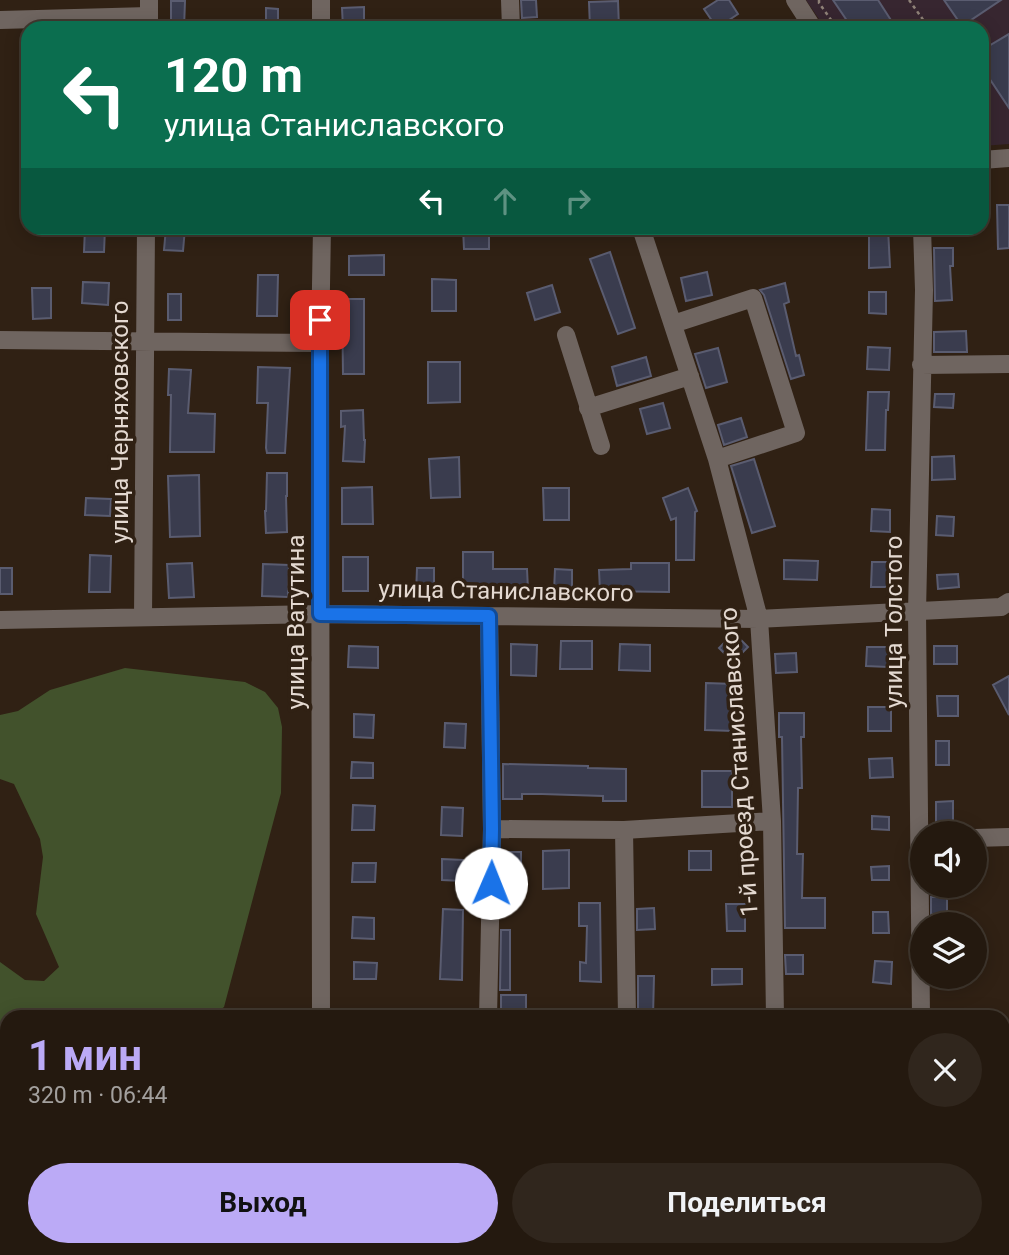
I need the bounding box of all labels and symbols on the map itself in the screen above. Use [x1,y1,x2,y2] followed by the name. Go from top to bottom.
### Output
[290,290,350,350] pin
[106,300,134,544] street label: улица Черняховского
[282,535,310,709] street label: улица Ватутина
[880,536,908,708] street label: улица Толстого
[378,575,634,607] street label: улица Станиславского
[714,607,764,917] street label: 1-й проезд Станиславского
[454,846,528,920] position arrow

